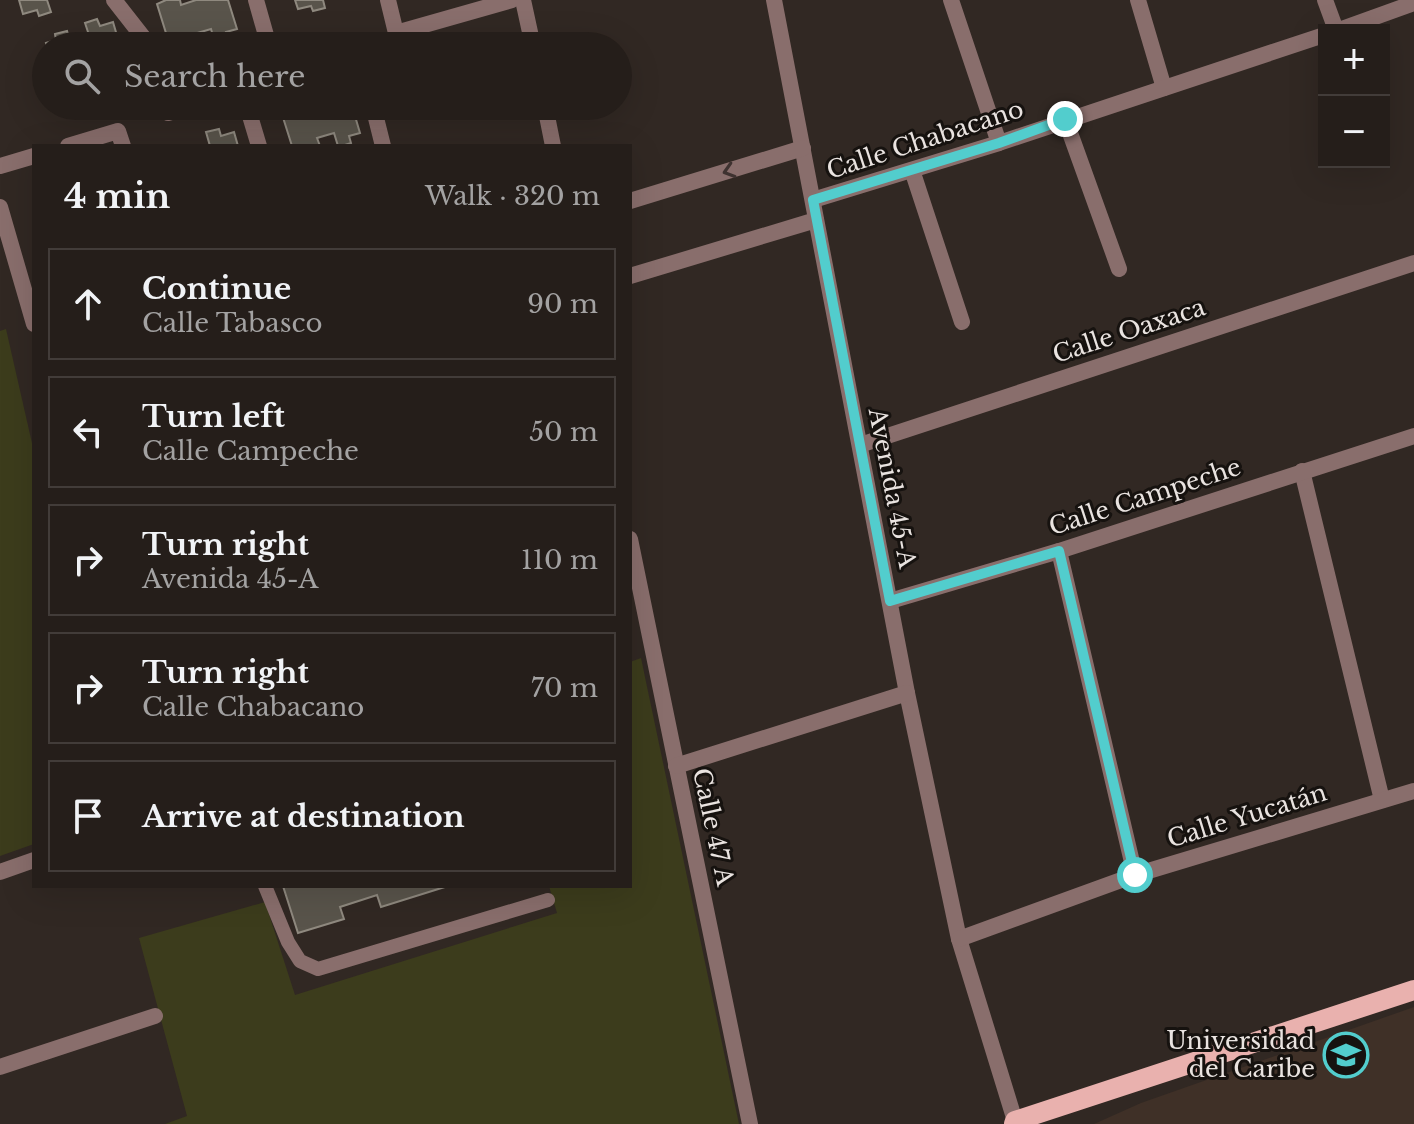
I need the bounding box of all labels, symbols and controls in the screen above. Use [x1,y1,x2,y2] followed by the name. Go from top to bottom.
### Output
[1318,24,1390,168] map controls
[1318,24,1390,96] button: +
[32,32,632,120] search box
[60,54,104,98] icon: search
[124,58,305,95] text: Search here
[823,94,1027,185] street label: Calle Chabacano
[1318,96,1390,168] button: −
[1047,101,1083,137] route end
[722,162,736,178] one-way arrow
[64,175,170,217] text: 4 min
[425,180,600,212] text: Walk · 320 m
[142,270,291,307] text: Continue
[66,282,110,326] icon: ahead
[527,288,598,320] text: 90 m
[1049,292,1209,369] street label: Calle Oaxaca
[142,307,322,339] text: Calle Tabasco
[142,398,285,435] text: Turn left
[863,404,922,571] street label: Avenida 45-A
[66,410,110,454] icon: left
[529,416,598,448] text: 50 m
[142,435,359,467] text: Calle Campeche
[1045,452,1245,541] street label: Calle Campeche
[142,526,309,563] text: Turn right
[66,538,110,582] icon: right
[521,544,598,576] text: 110 m
[142,563,318,595] text: Avenida 45-A
[142,654,309,691] text: Turn right
[66,666,110,710] icon: right
[531,672,598,704] text: 70 m
[142,691,364,723] text: Calle Chabacano
[687,766,740,889] street label: Calle 47 A
[1164,777,1330,854] street label: Calle Yucatán
[66,794,110,838] icon: arrive
[142,798,465,835] text: Arrive at destination
[1117,857,1153,893] route start
[1166,1026,1315,1083] place label: Universidad del Caribe
[1322,1031,1370,1079] school or university icon: Universidad del Caribe

